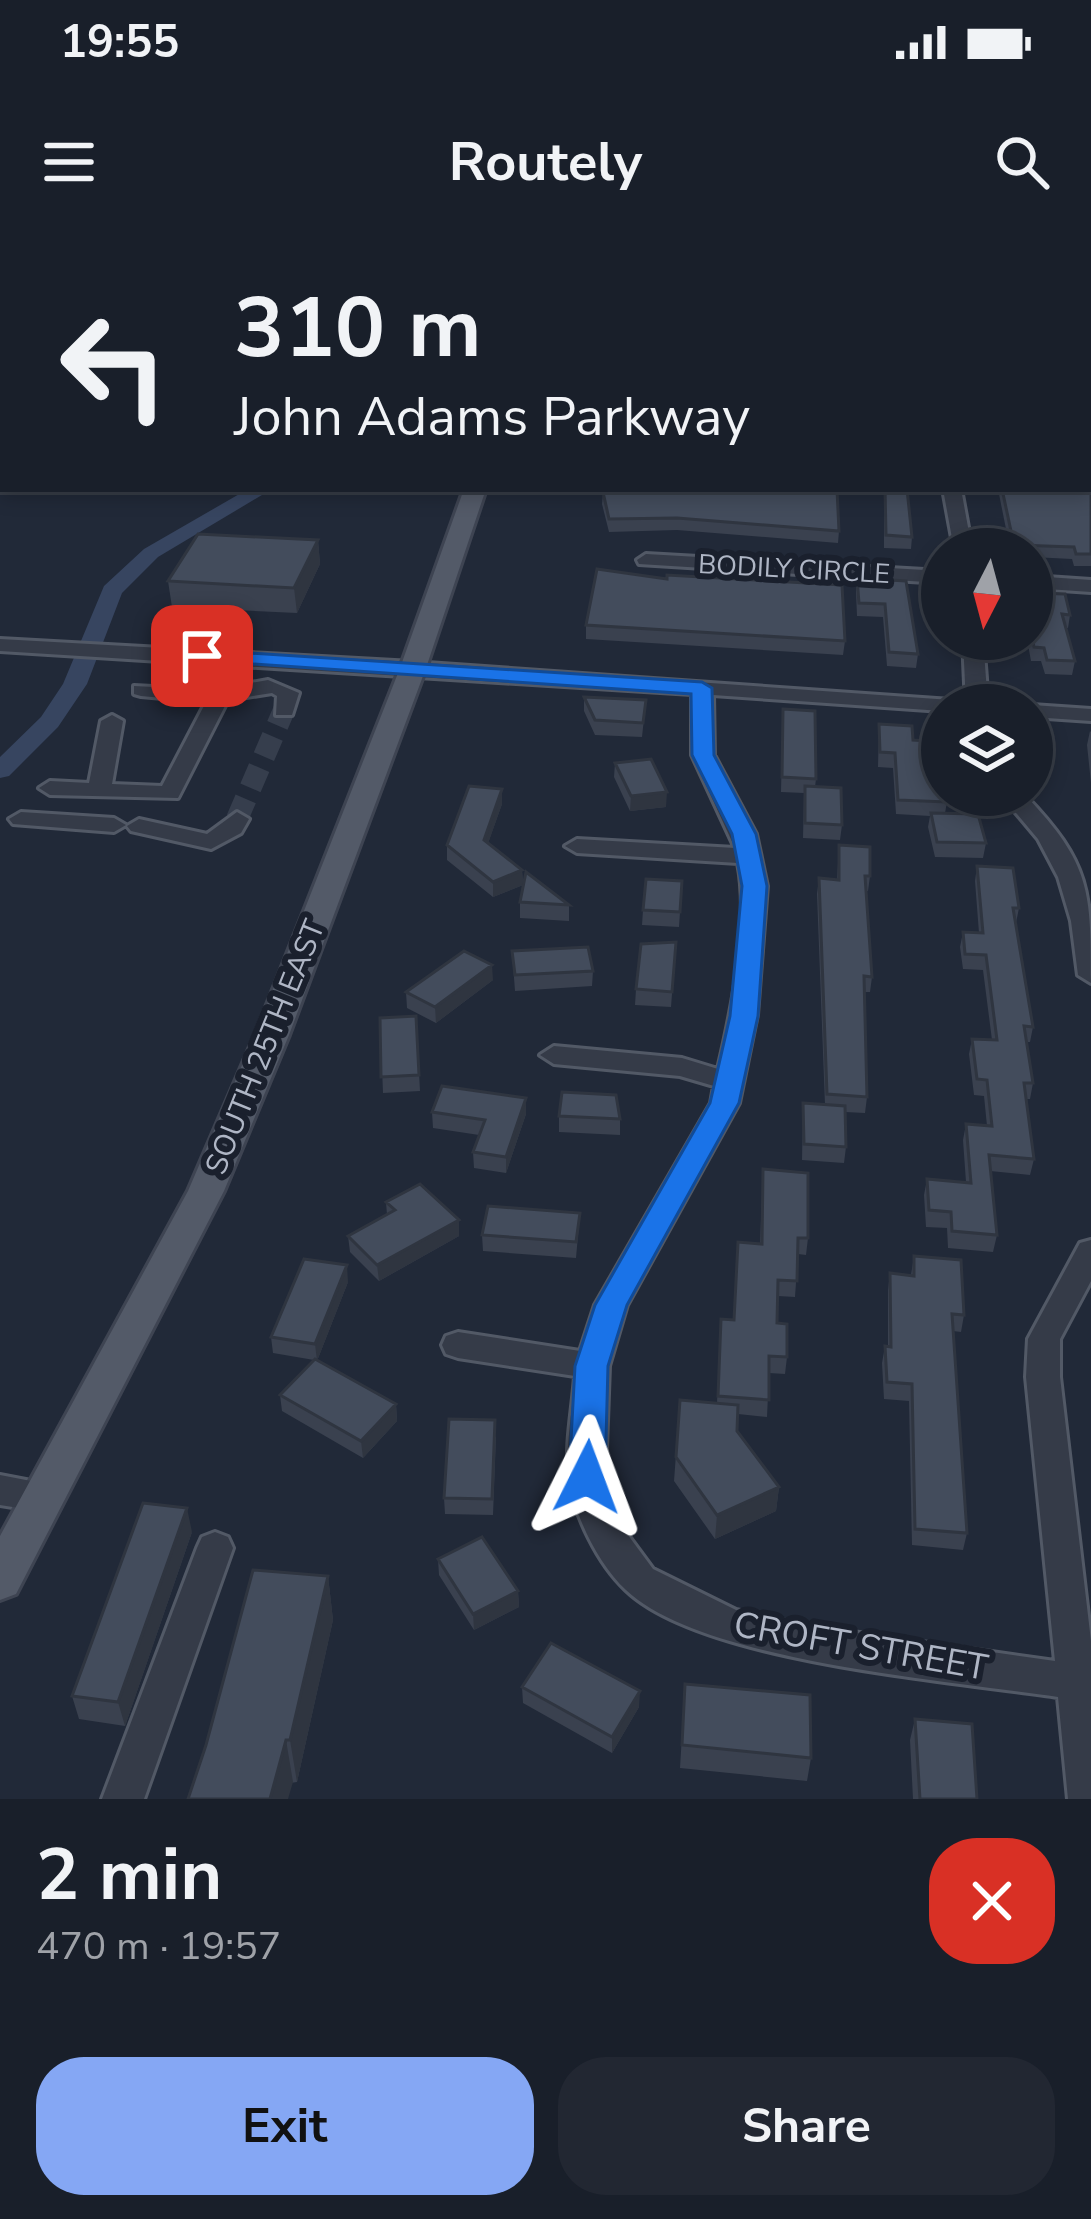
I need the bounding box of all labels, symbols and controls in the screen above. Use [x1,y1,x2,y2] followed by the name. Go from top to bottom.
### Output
[60,12,179,73] text: 19:55
[449,125,642,199] text: Routely
[36,129,102,195] icon: menu
[989,129,1055,195] icon: search
[234,271,482,386] text: 310 m
[36,288,192,444] icon: left
[234,380,750,454] text: John Adams Parkway
[921,528,1053,660] north arrow
[921,528,1053,816] map controls
[697,546,891,593] street label: BODILY CIRCLE
[151,605,253,707] pin
[169,623,235,689] icon: arrive
[921,684,1053,816] button: layers
[196,914,335,1181] street label: SOUTH 25TH EAST
[524,1414,650,1540] position arrow
[730,1600,992,1693] street label: CROFT STREET
[36,1826,222,1924] text: 2 min
[929,1838,1055,1964] button: close
[36,1920,281,1973] text: 470 m · 19:57
[36,2057,534,2195] button: Exit
[558,2057,1055,2195] button: Share

